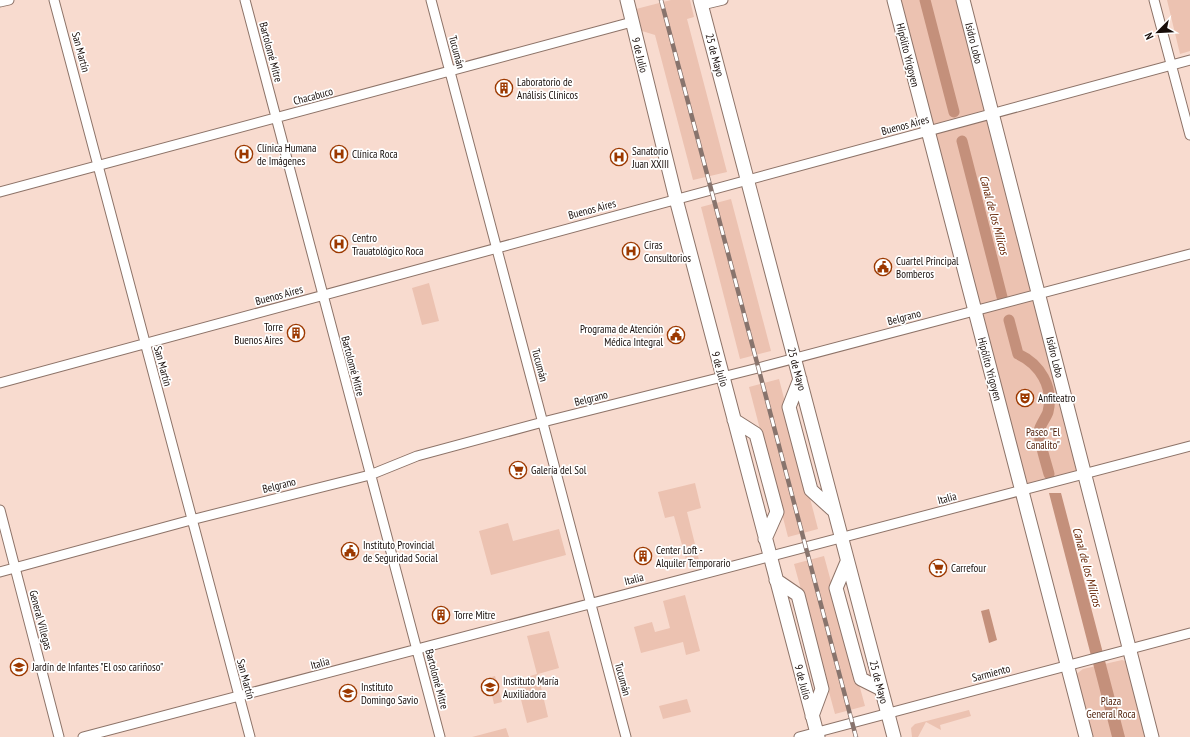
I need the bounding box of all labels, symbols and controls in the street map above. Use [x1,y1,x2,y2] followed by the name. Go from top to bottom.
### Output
[1138,12,1178,52] north arrow
[256,20,286,84] street label: Bartolomé Mitre
[962,21,986,65] street label: Isidro Lobo
[893,22,923,88] street label: Hipólito Yrigoyen
[69,30,93,74] street label: San Martín
[1141,30,1156,42] text: N
[703,32,728,78] street label: 25 de Mayo
[446,34,468,70] street label: Tucumán
[629,36,651,74] street label: 9 de Julio
[517,75,578,102] place label: Laboratorio de Análisis Clínicos
[494,78,514,98] building icon: Laboratorio de Análisis Clínicos
[292,84,335,108] street label: Chacabuco
[880,112,931,138] street label: Buenos Aires
[257,141,316,168] place label: Clínica Humana de Imágenes
[234,144,254,164] hospital icon: Clínica Humana de Imágenes
[329,144,349,164] hospital icon: Clínica Roca
[631,144,669,171] place label: Sanatorio Juan XXIII
[352,147,398,161] place label: Clínica Roca
[609,147,629,167] hospital icon: Sanatorio Juan XXIII
[977,173,1013,258] water label: Canal de los Milicos
[567,196,618,222] street label: Buenos Aires
[352,231,423,258] place label: Centro Trauatológico Roca
[329,234,349,254] hospital icon: Centro Trauatológico Roca
[644,238,691,265] place label: Ciras Consultorios
[621,241,641,261] hospital icon: Ciras Consultorios
[896,254,959,281] place label: Cuartel Principal Bomberos
[873,257,893,277] public building icon: Cuartel Principal Bomberos
[254,282,305,308] street label: Buenos Aires
[886,306,922,328] street label: Belgrano
[234,320,283,347] place label: Torre Buenos Aires
[580,322,663,349] place label: Programa de Atención Médica Integral
[286,323,306,343] building icon: Torre Buenos Aires
[666,325,686,345] public building icon: Programa de Atención Médica Integral
[338,334,368,398] street label: Bartolomé Mitre
[1043,335,1067,379] street label: Isidro Lobo
[975,336,1005,402] street label: Hipólito Yrigoyen
[151,344,175,388] street label: San Martín
[785,346,810,392] street label: 25 de Mayo
[529,347,551,383] street label: Tucumán
[709,350,731,388] street label: 9 de Julio
[573,387,609,409] street label: Belgrano
[1015,388,1035,408] theatre icon: Anfiteatro
[1038,391,1076,405] place label: Anfiteatro
[1026,425,1060,452] park label: Paseo "El Canalito"
[508,460,528,480] supermarket icon: Galería del Sol
[531,463,587,477] place label: Galería del Sol
[261,474,297,496] street label: Belgrano
[936,489,958,507] street label: Italia
[1070,525,1106,610] water label: Canal de los Milicos
[363,538,438,565] place label: Instituto Provincial de Seguridad Social
[340,541,360,561] public building icon: Instituto Provincial de Seguridad Social
[656,543,731,570] place label: Center Loft - Alquiler Temporario
[633,546,653,566] building icon: Center Loft - Alquiler Temporario
[928,558,948,578] supermarket icon: Carrefour
[951,561,986,575] place label: Carrefour
[623,570,645,588] street label: Italia
[26,589,56,652] street label: General Villegas
[431,605,451,625] building icon: Torre Mitre
[454,608,496,622] place label: Torre Mitre
[422,647,452,711] street label: Bartolomé Mitre
[309,654,331,672] street label: Italia
[9,657,29,677] school or university icon: Jardín de Infantes "El oso cariñoso"
[234,657,258,701] street label: San Martín
[867,659,892,705] street label: 25 de Mayo
[31,660,163,674] place label: Jardín de Infantes "El oso cariñoso"
[612,661,634,697] street label: Tucumán
[970,661,1012,685] street label: Sarmiento
[792,663,814,701] street label: 9 de Julio
[503,674,559,701] place label: Instituto María Auxiliadora
[480,677,500,697] school or university icon: Instituto María Auxiliadora
[361,680,419,707] place label: Instituto Domingo Savio
[338,683,358,703] school or university icon: Instituto Domingo Savio
[1086,694,1136,721] park label: Plaza General Roca

